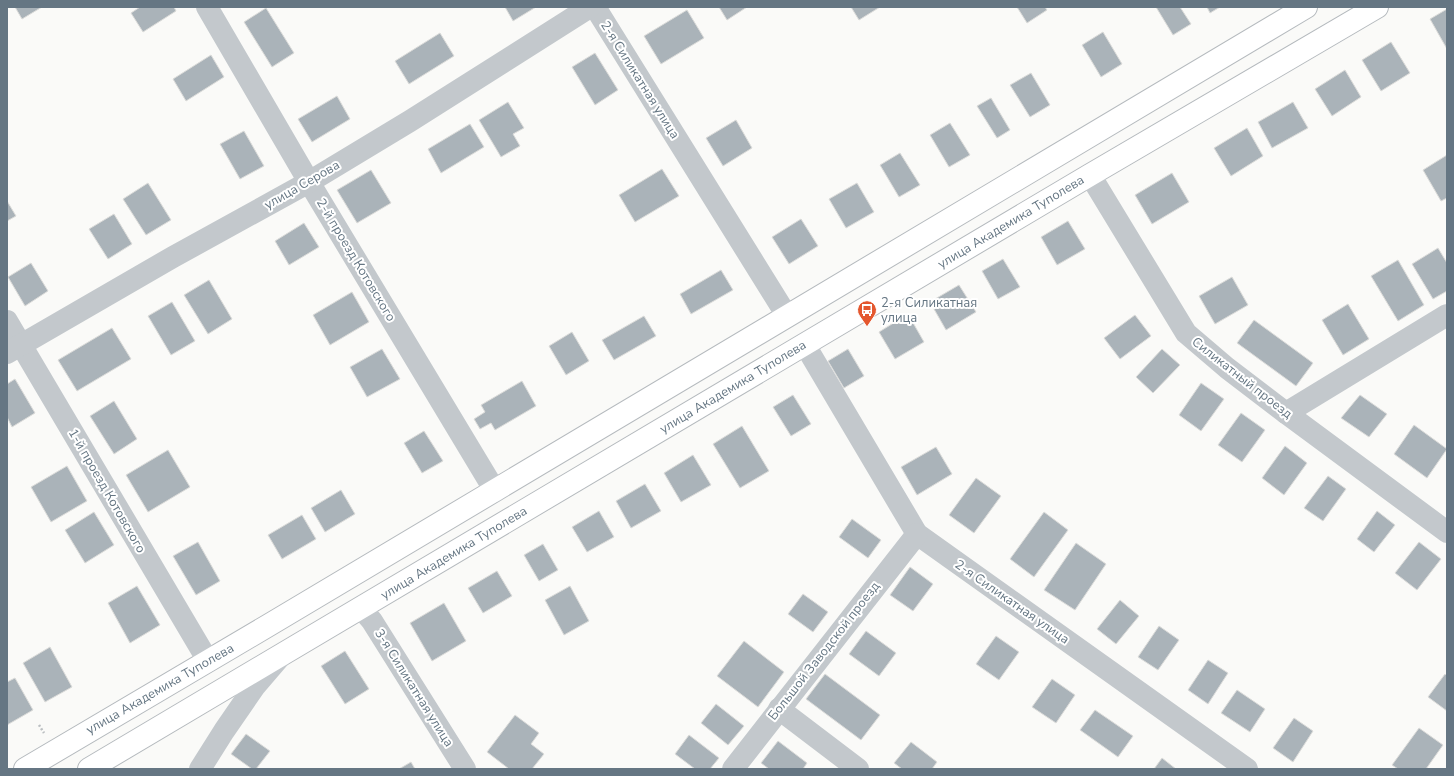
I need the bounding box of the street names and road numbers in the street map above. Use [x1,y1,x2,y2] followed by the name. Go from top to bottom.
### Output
[596,18,684,142] street label: 2-я Силикатная улица
[261,156,343,214] street label: улица Серова
[934,171,1088,273] street label: улица Академика Туполева
[312,195,400,325] street label: 2-й проезд Котовского
[1188,333,1296,423] street label: Силикатный проезд
[656,336,810,438] street label: улица Академика Туполева
[64,426,150,556] street label: 1-й проезд Котовского
[377,502,531,604] street label: улица Академика Туполева
[951,556,1073,648] street label: 2-я Силикатная улица
[764,578,884,724] street label: Большой Заводской проезд
[370,626,458,750] street label: 3-я Силикатная улица
[83,639,237,739] street label: улица Академика Туполева

